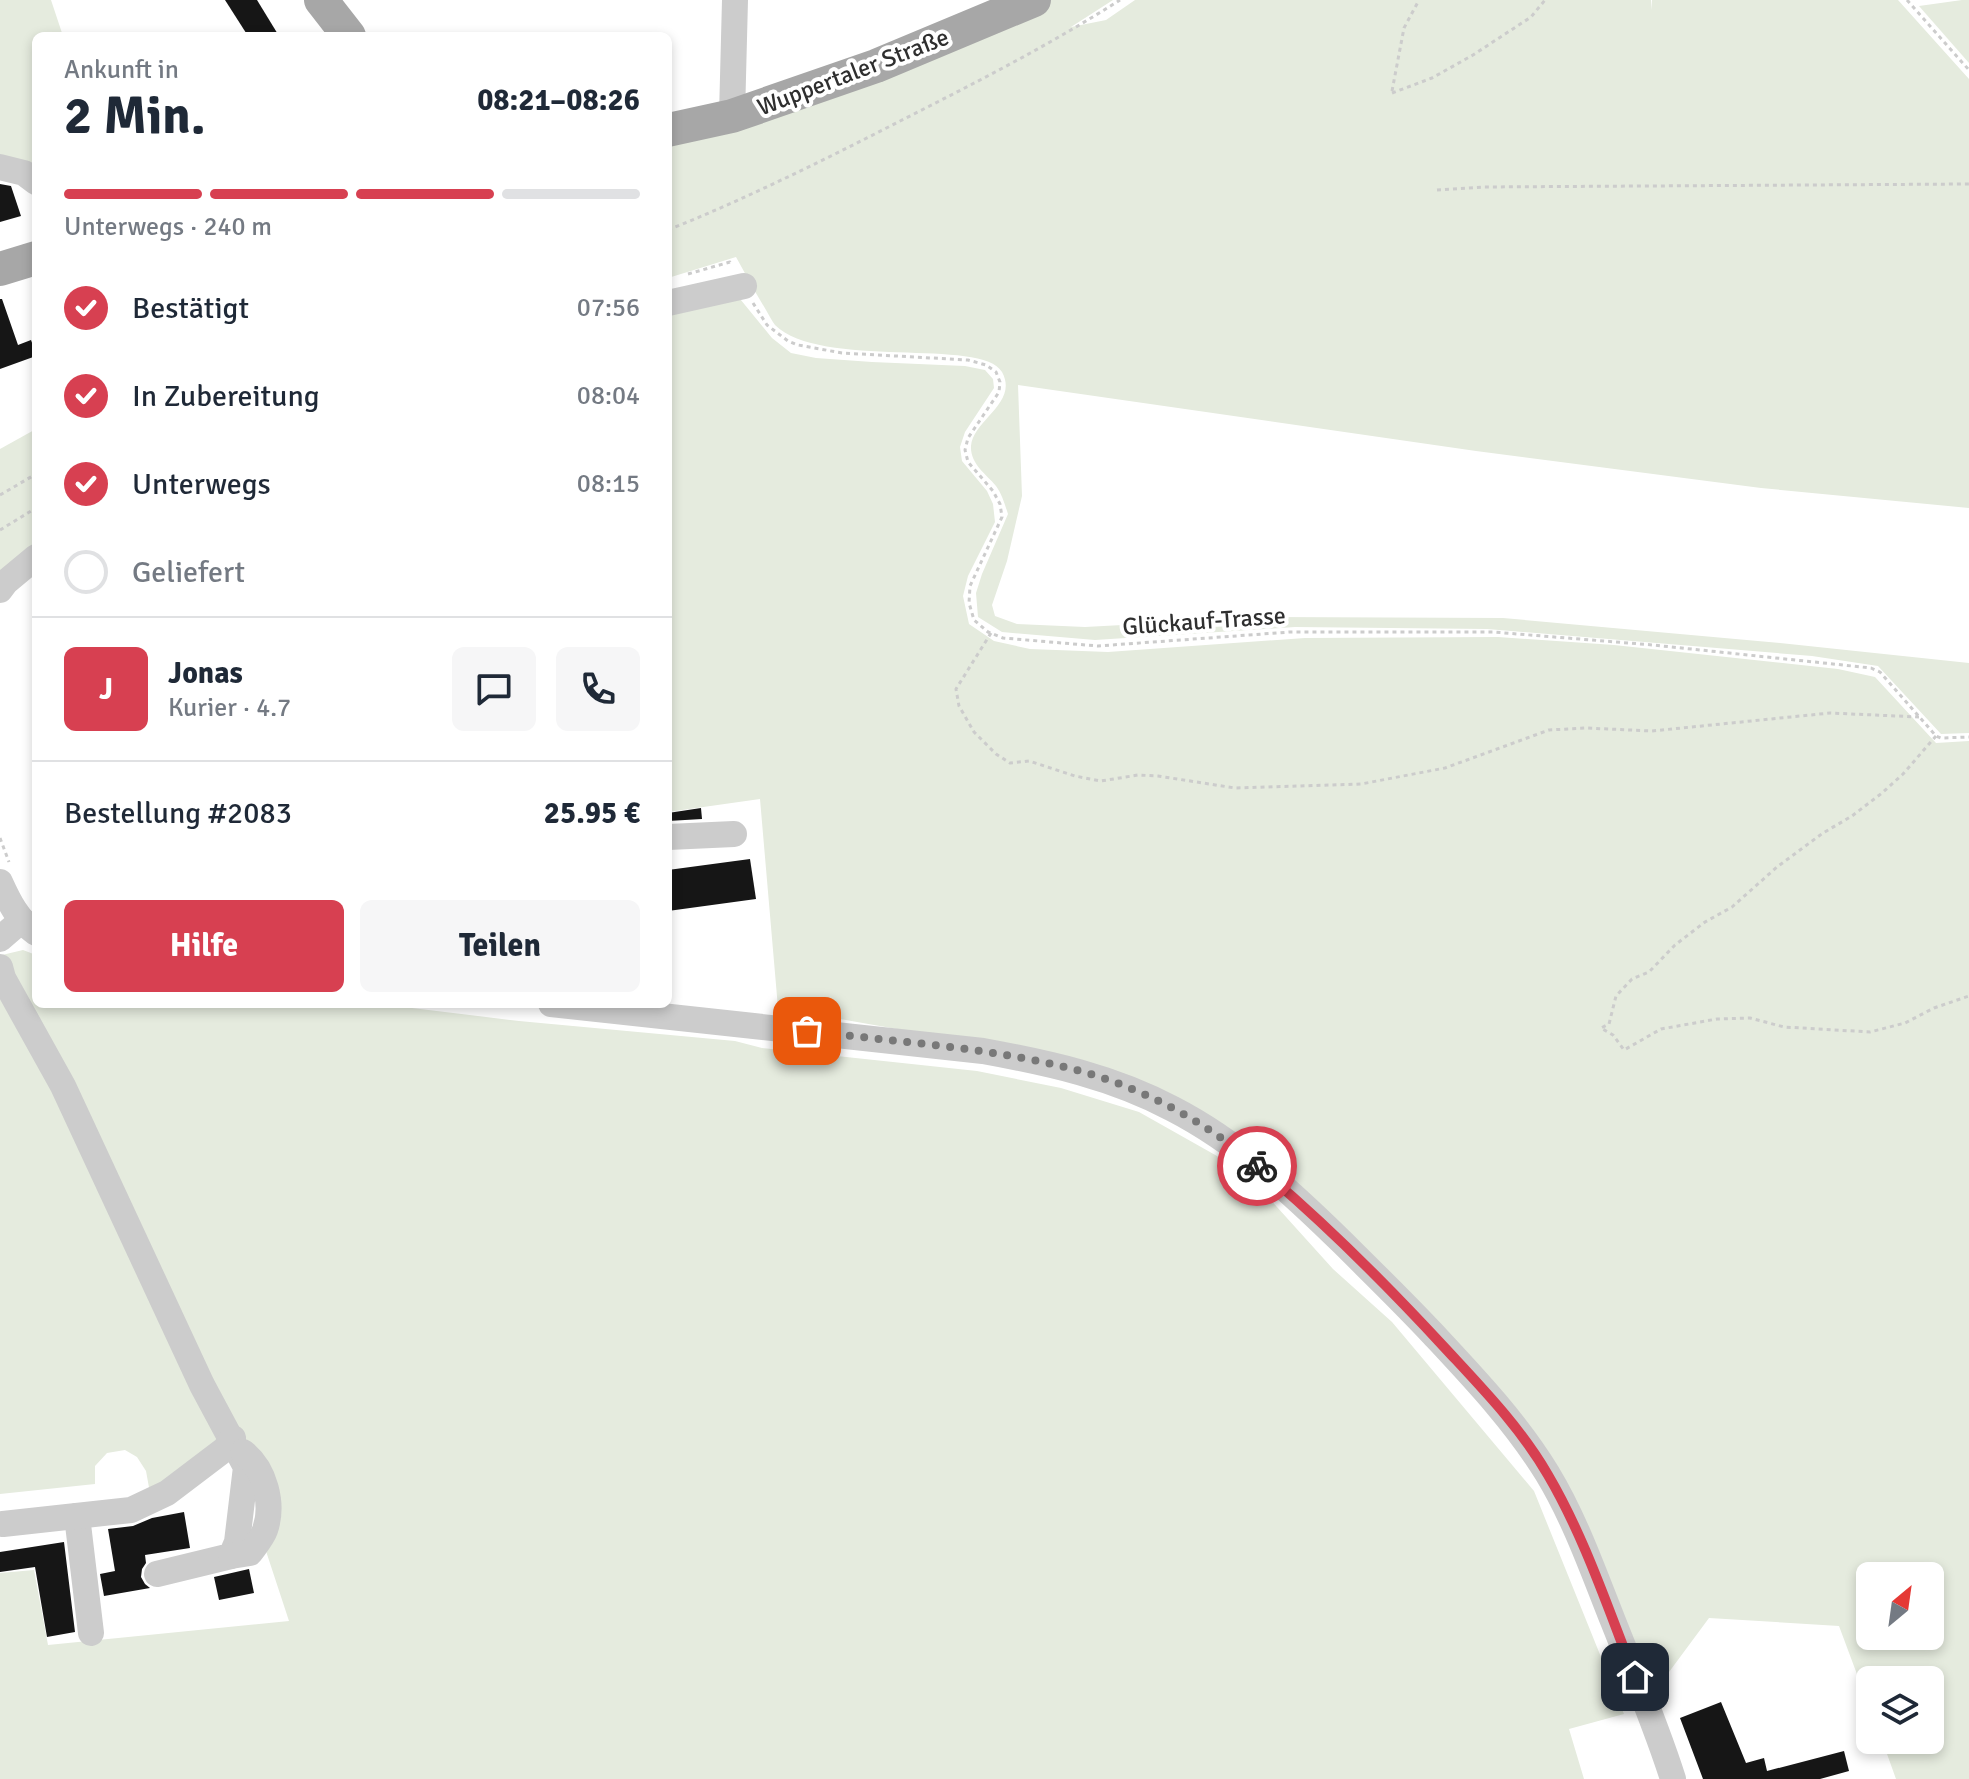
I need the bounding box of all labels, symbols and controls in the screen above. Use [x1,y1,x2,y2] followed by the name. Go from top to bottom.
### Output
[753,22,953,122] street label: Wuppertaler Straße
[64,54,179,86] text: Ankunft in
[477,82,640,119] text: 08:21–08:26
[64,84,206,148] text: 2 Min.
[64,211,272,243] text: Unterwegs · 240 m
[64,286,108,330] icon: check
[132,290,249,327] text: Bestätigt
[577,292,640,324] text: 07:56
[64,374,108,418] icon: check
[132,378,320,415] text: In Zubereitung
[577,380,640,412] text: 08:04
[64,462,108,506] icon: check
[132,466,271,503] text: Unterwegs
[577,468,640,500] text: 08:15
[132,554,245,591] text: Geliefert
[1121,600,1287,642] street label: Glückauf-Trasse
[452,647,536,731] button: chat
[556,647,640,731] button: phone
[168,655,243,692] text: Jonas
[99,671,113,708] text: J
[168,692,291,724] text: Kurier · 4.7
[64,795,292,832] text: Bestellung #2083
[544,795,640,832] text: 25.95 €
[64,900,344,992] button: Hilfe
[360,900,640,992] button: Teilen
[773,997,841,1065] pin
[785,1009,829,1053] icon: bag
[1217,1126,1297,1206] courier
[1235,1144,1279,1188] icon: bike
[1856,1562,1944,1650] north arrow
[1856,1562,1944,1754] map controls
[1601,1643,1669,1711] pin
[1613,1655,1657,1699] icon: home
[1856,1666,1944,1754] button: layers

